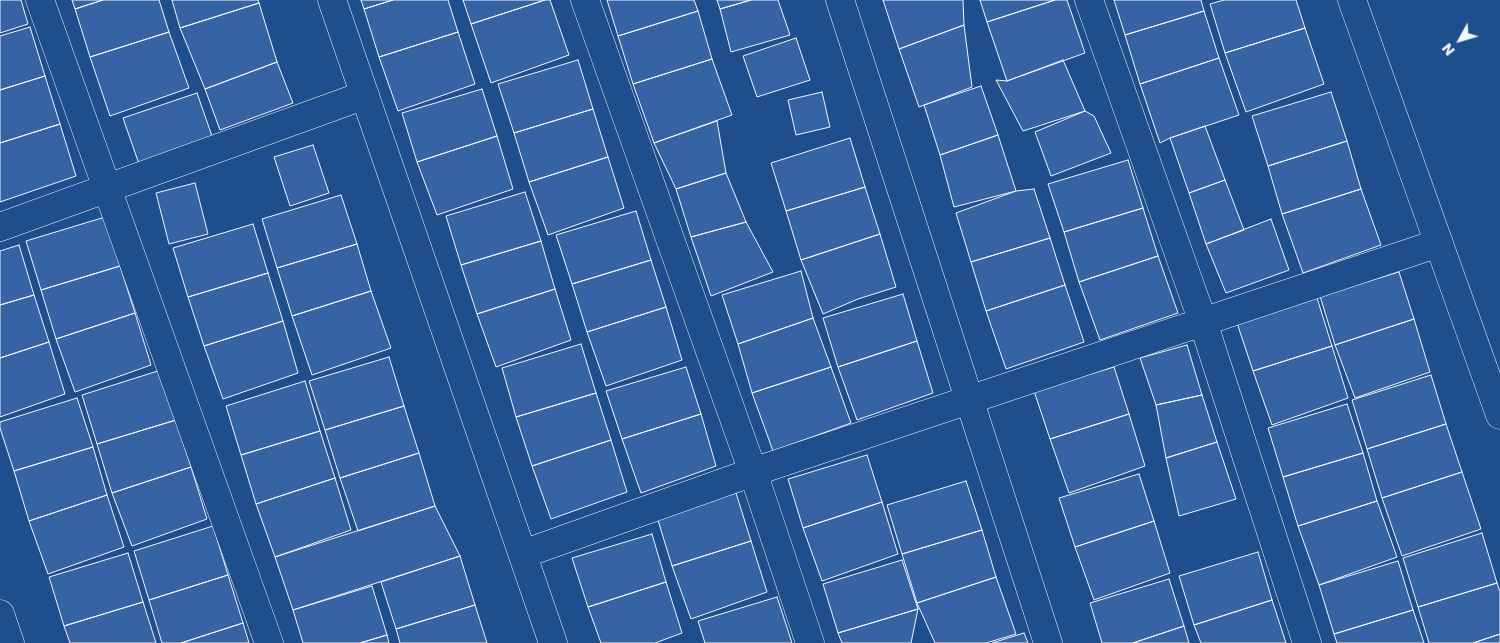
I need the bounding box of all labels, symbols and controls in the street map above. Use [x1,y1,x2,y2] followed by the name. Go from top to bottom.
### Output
[1435,15,1485,65] north arrow
[1437,39,1459,60] text: N

